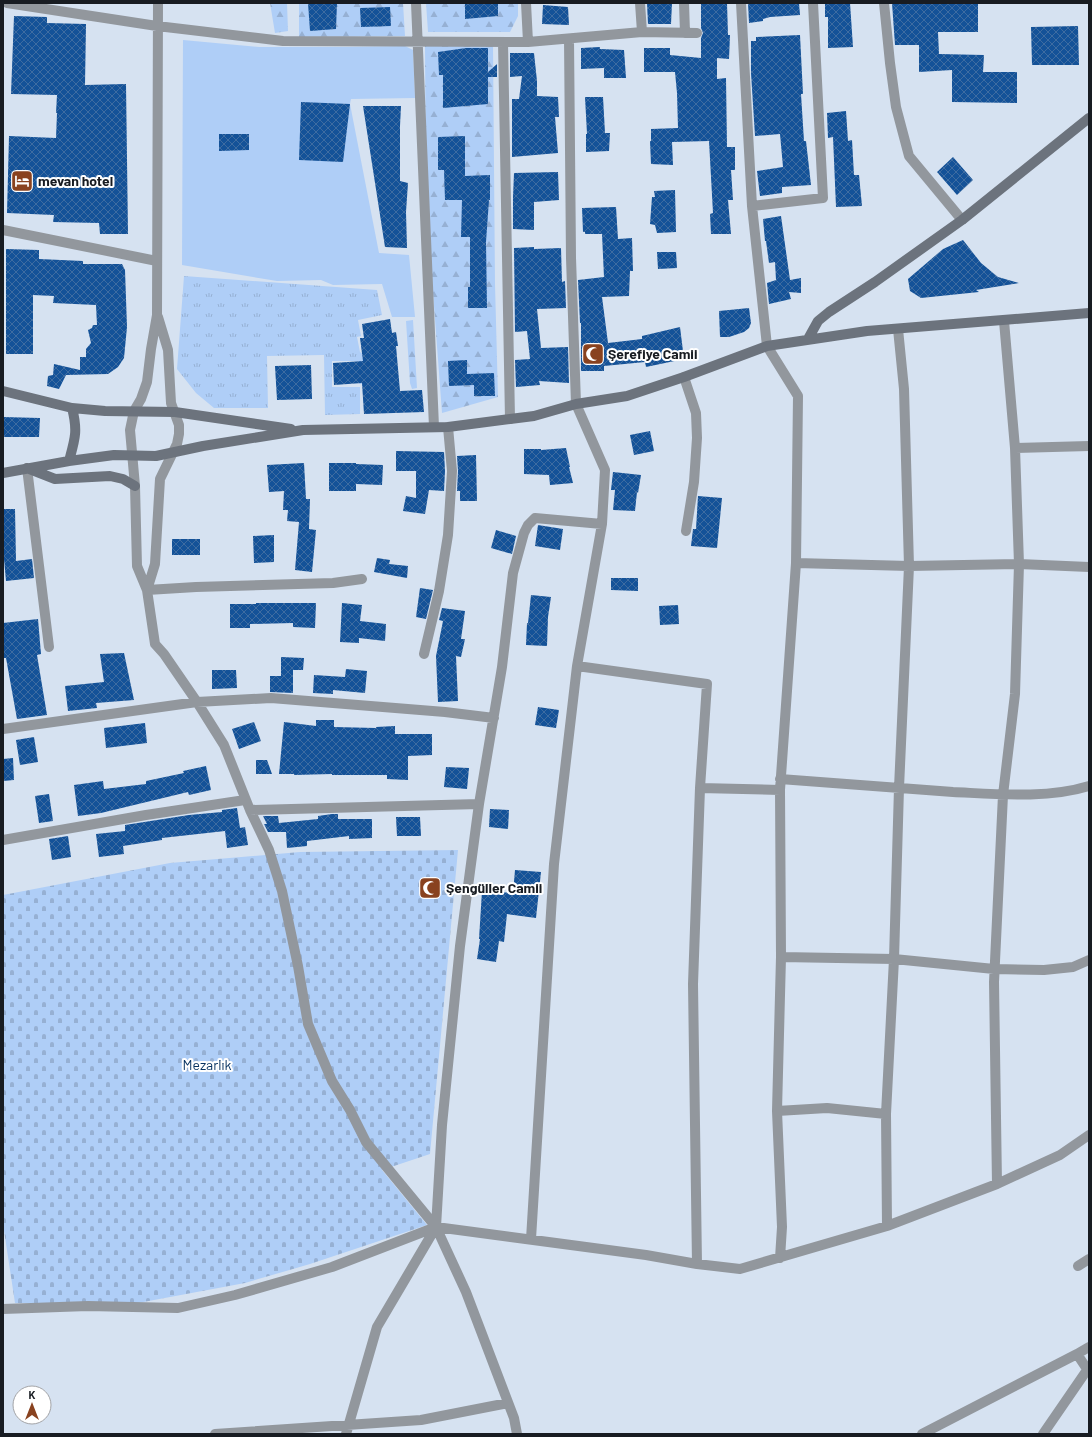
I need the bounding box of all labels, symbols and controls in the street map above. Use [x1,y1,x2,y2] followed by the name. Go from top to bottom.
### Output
[9,168,35,194] hotel icon: mevan hotel
[38,172,113,189] place label: mevan hotel
[580,341,606,367] mosque icon: Şerefiye Camii
[608,345,698,362] place label: Şerefiye Camii
[417,875,443,901] mosque icon: Şengüller Camii
[446,879,542,896] place label: Şengüller Camii
[182,1056,232,1073] park label: Mezarlık
[12,1385,52,1425] north arrow
[29,1388,36,1401] text: K

